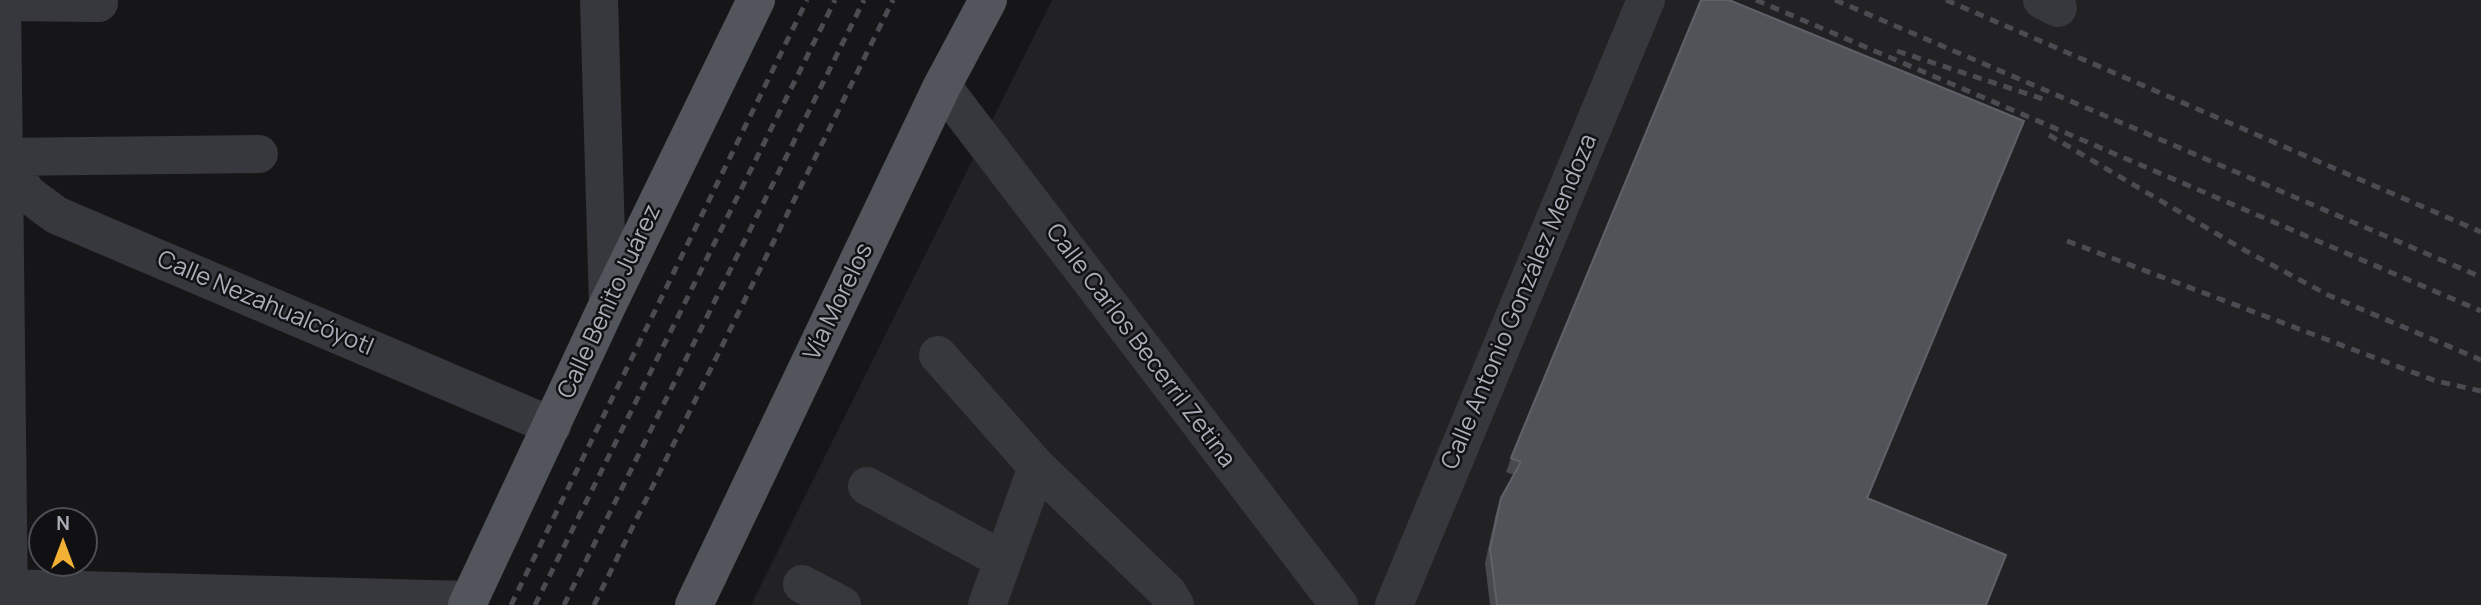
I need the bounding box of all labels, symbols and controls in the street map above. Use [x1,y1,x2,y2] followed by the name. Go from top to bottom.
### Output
[1436,130,1604,474] street label: Calle Antonio González Mendoza
[552,200,668,404] street label: Calle Benito Juárez
[1039,219,1241,473] street label: Calle Carlos Becerril Zetina
[798,239,880,365] street label: Vía Morelos
[153,245,377,363] street label: Calle Nezahualcóyotl
[28,507,98,577] north arrow
[56,510,70,536] text: N

